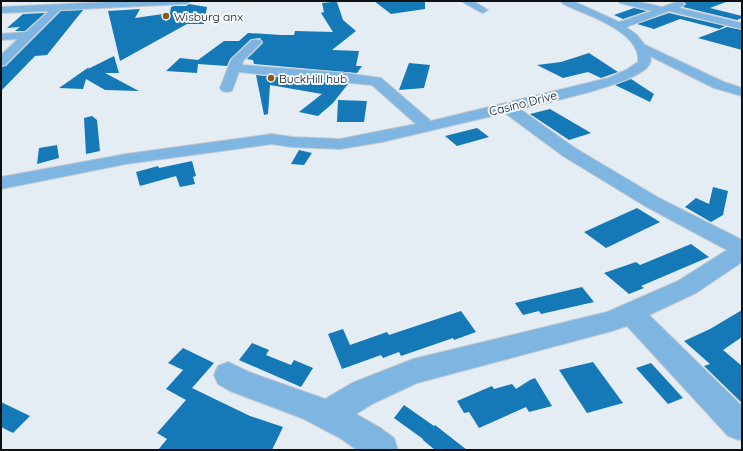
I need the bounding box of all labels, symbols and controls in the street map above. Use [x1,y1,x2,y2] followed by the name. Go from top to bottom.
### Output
[174,9,243,24] place label: Wisburg anx
[161,11,171,21] marker: Wisburg anx
[279,71,347,86] place label: BuckHill hub
[266,73,276,83] marker: BuckHill hub
[487,87,559,119] street label: Casino Drive

